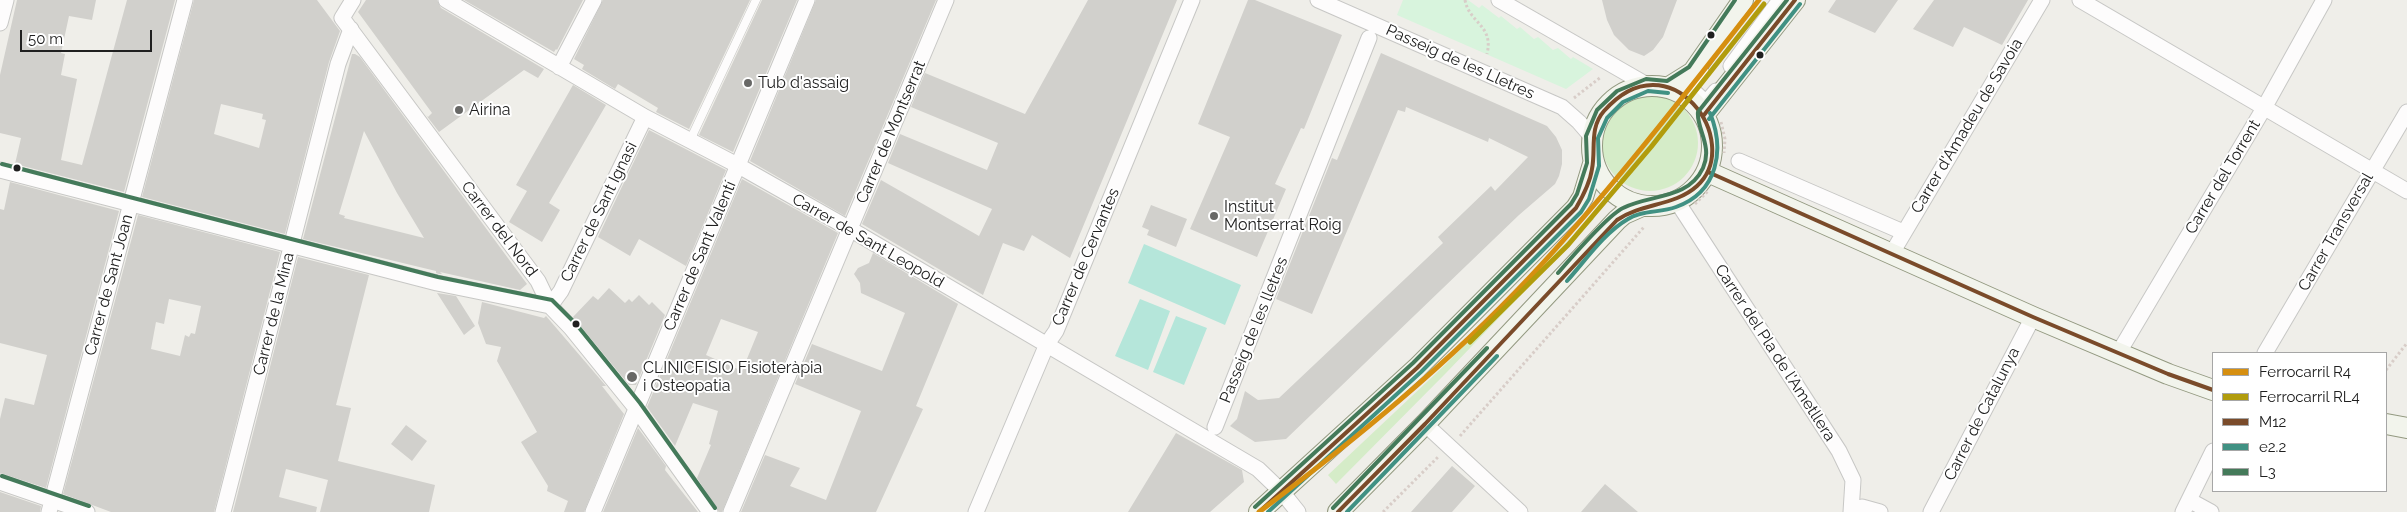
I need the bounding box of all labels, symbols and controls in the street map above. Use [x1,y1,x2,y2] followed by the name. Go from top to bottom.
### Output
[22,20,155,52] scale bar
[1383,21,1537,103] street label: Passeig de les Lletres
[28,30,63,48] text: 50 m
[1706,30,1716,40] unlabelled marker
[1907,35,2027,217] street label: Carrer d'Amadeu de Savoia
[1755,50,1765,60] unlabelled marker
[852,58,930,206] street label: Carrer de Montserrat
[758,73,849,93] place label: Tub d'assaig
[742,77,754,89] marker: Tub d'assaig
[469,100,510,120] place label: Airina
[453,104,465,116] marker: Airina
[2181,116,2265,238] street label: Carrer del Torrent
[557,139,641,285] street label: Carrer de Sant Ignasi
[12,163,22,173] unlabelled marker
[2294,169,2378,295] street label: Carrer Transversal
[457,177,541,281] street label: Carrer del Nord
[660,178,740,334] street label: Carrer de Sant Valentí
[1048,185,1124,329] street label: Carrer de Cervantes
[789,190,947,292] street label: Carrer de Sant Leopold
[1224,197,1342,235] place label: Institut Montserrat Roig
[1208,210,1220,222] marker: Institut Montserrat Roig
[81,212,137,358] street label: Carrer de Sant Joan
[249,251,299,377] street label: Carrer de la Mina
[1216,254,1292,406] street label: Passeig de les lletres
[1711,261,1839,445] street label: Carrer del Pla de l'Ametllera
[571,319,581,329] unlabelled marker
[1940,344,2024,484] street label: Carrer de Catalunya
[2212,352,2387,492] legend
[643,358,822,396] place label: CLINICFISIO Fisioteràpia i Osteopatia
[2259,363,2351,381] text: Ferrocarril R4
[625,370,639,384] marker: CLINICFISIO Fisioteràpia i Osteopatia
[2259,388,2360,406] text: Ferrocarril RL4
[2259,413,2286,431] text: M12
[2259,438,2286,456] text: e2.2
[2259,463,2276,481] text: L3

